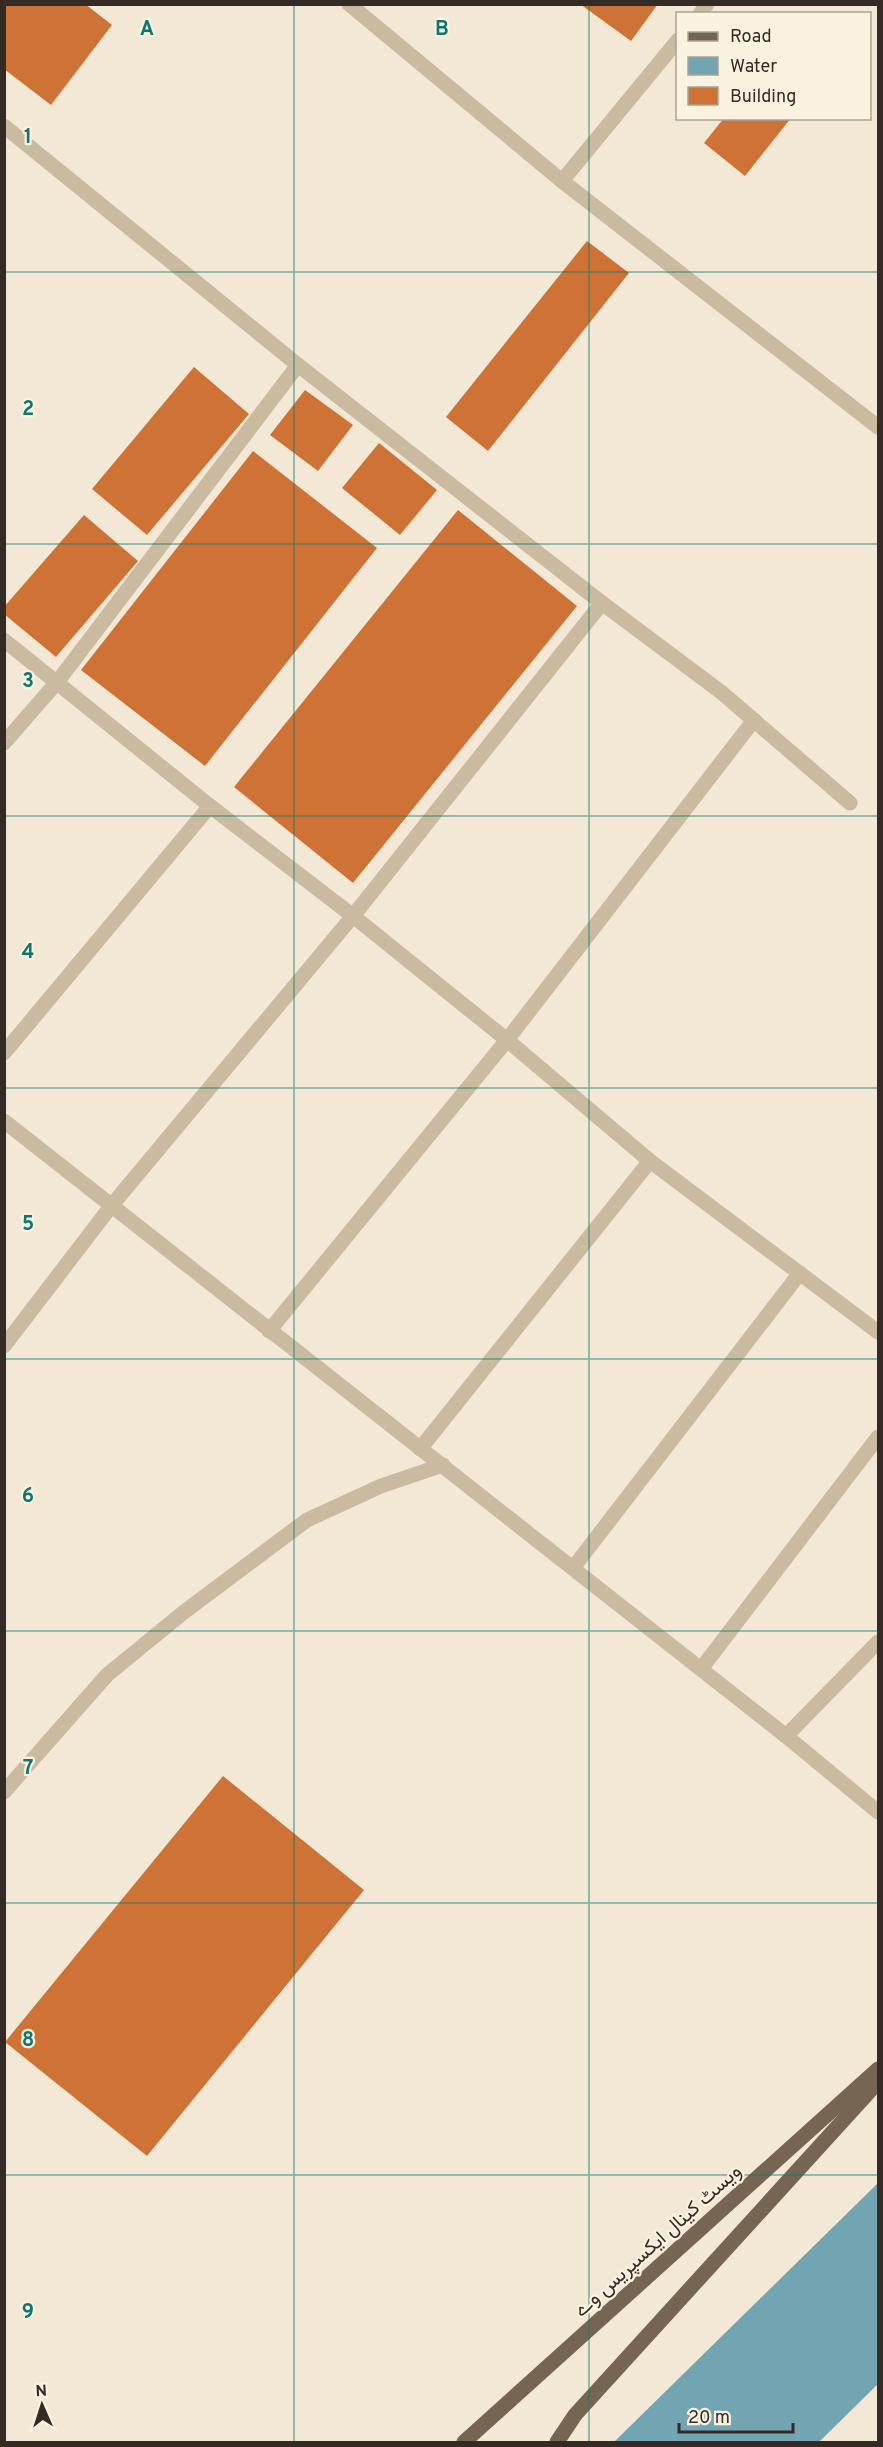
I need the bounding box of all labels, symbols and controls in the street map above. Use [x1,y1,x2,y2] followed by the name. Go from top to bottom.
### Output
[676,12,871,120] legend
[140,17,154,43] text: A
[435,17,449,43] text: B
[730,26,772,49] text: Road
[730,56,777,79] text: Water
[730,86,796,109] text: Building
[24,125,32,151] text: 1
[22,397,34,423] text: 2
[22,669,34,695] text: 3
[22,940,34,966] text: 4
[22,1212,34,1238] text: 5
[22,1484,34,1510] text: 6
[23,1756,33,1782] text: 7
[22,2028,34,2054] text: 8
[569,2159,748,2324] street label: ویسٹ کینال ایکسپریس وے
[22,2300,34,2326] text: 9
[12,2375,72,2435] north arrow
[35,2382,48,2402] text: N
[679,2396,793,2434] scale bar
[688,2407,730,2430] text: 20 m

